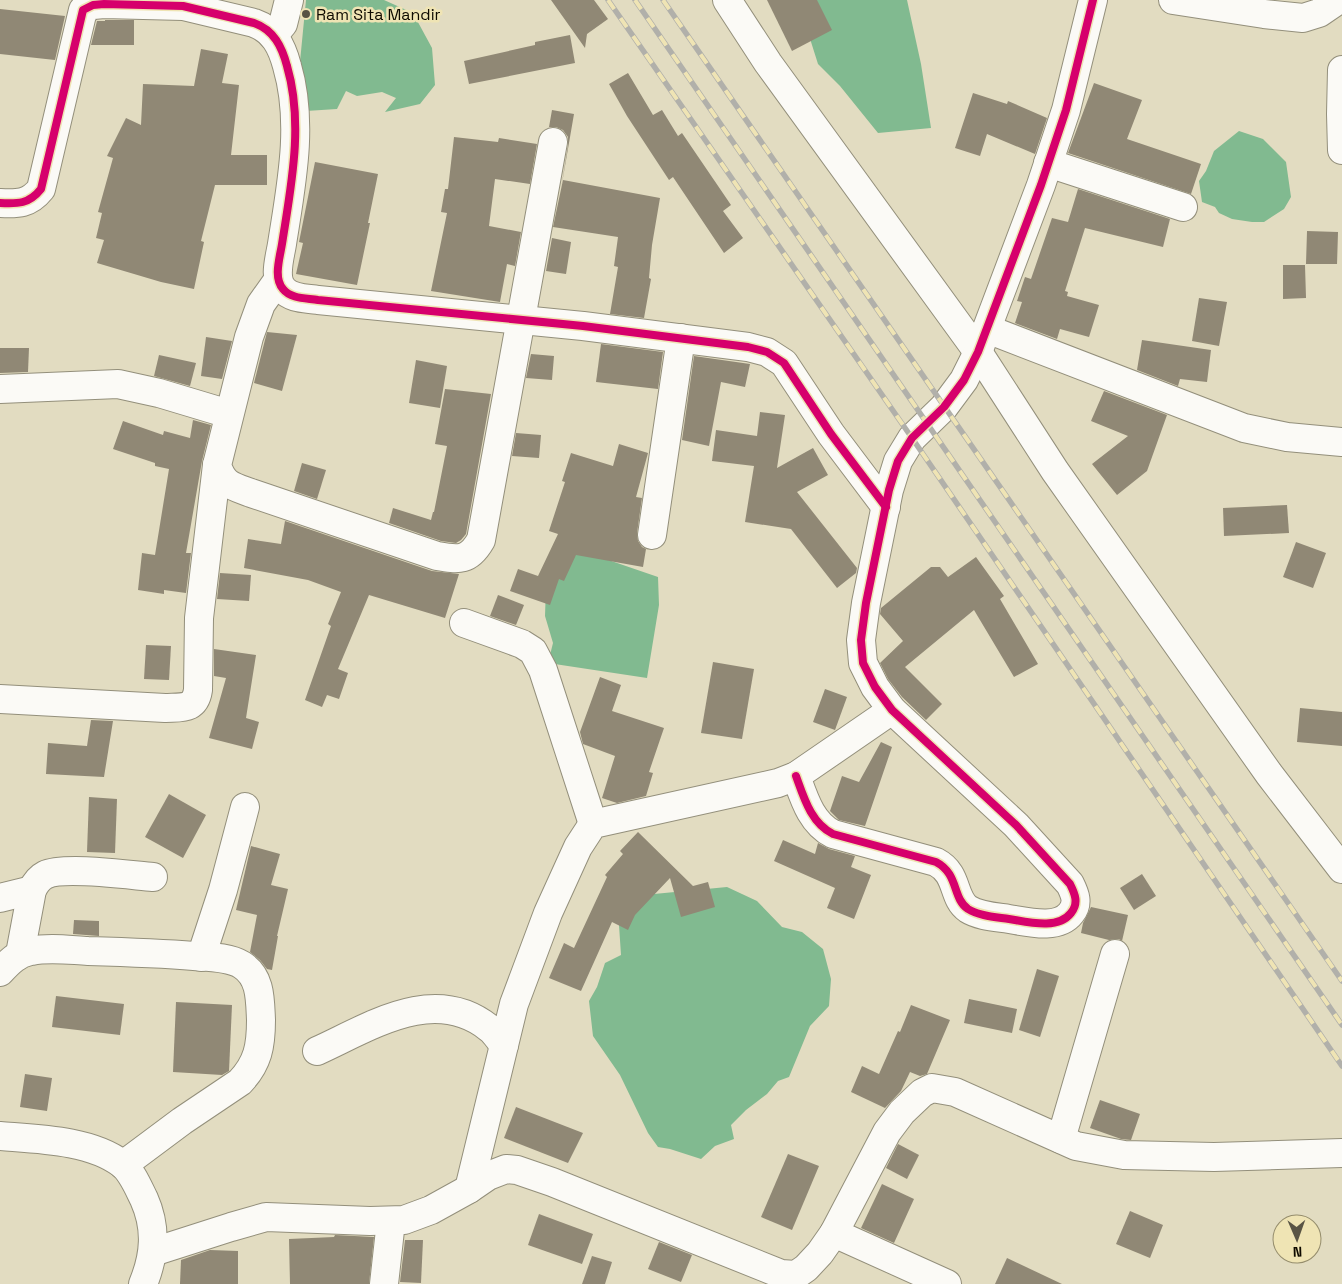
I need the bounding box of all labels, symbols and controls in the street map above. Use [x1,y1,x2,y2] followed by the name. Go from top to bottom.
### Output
[316,4,441,25] place label: Ram Sita Mandir
[300,8,312,20] marker: Ram Sita Mandir
[1272,1214,1322,1264] north arrow
[1292,1243,1302,1261] text: N

